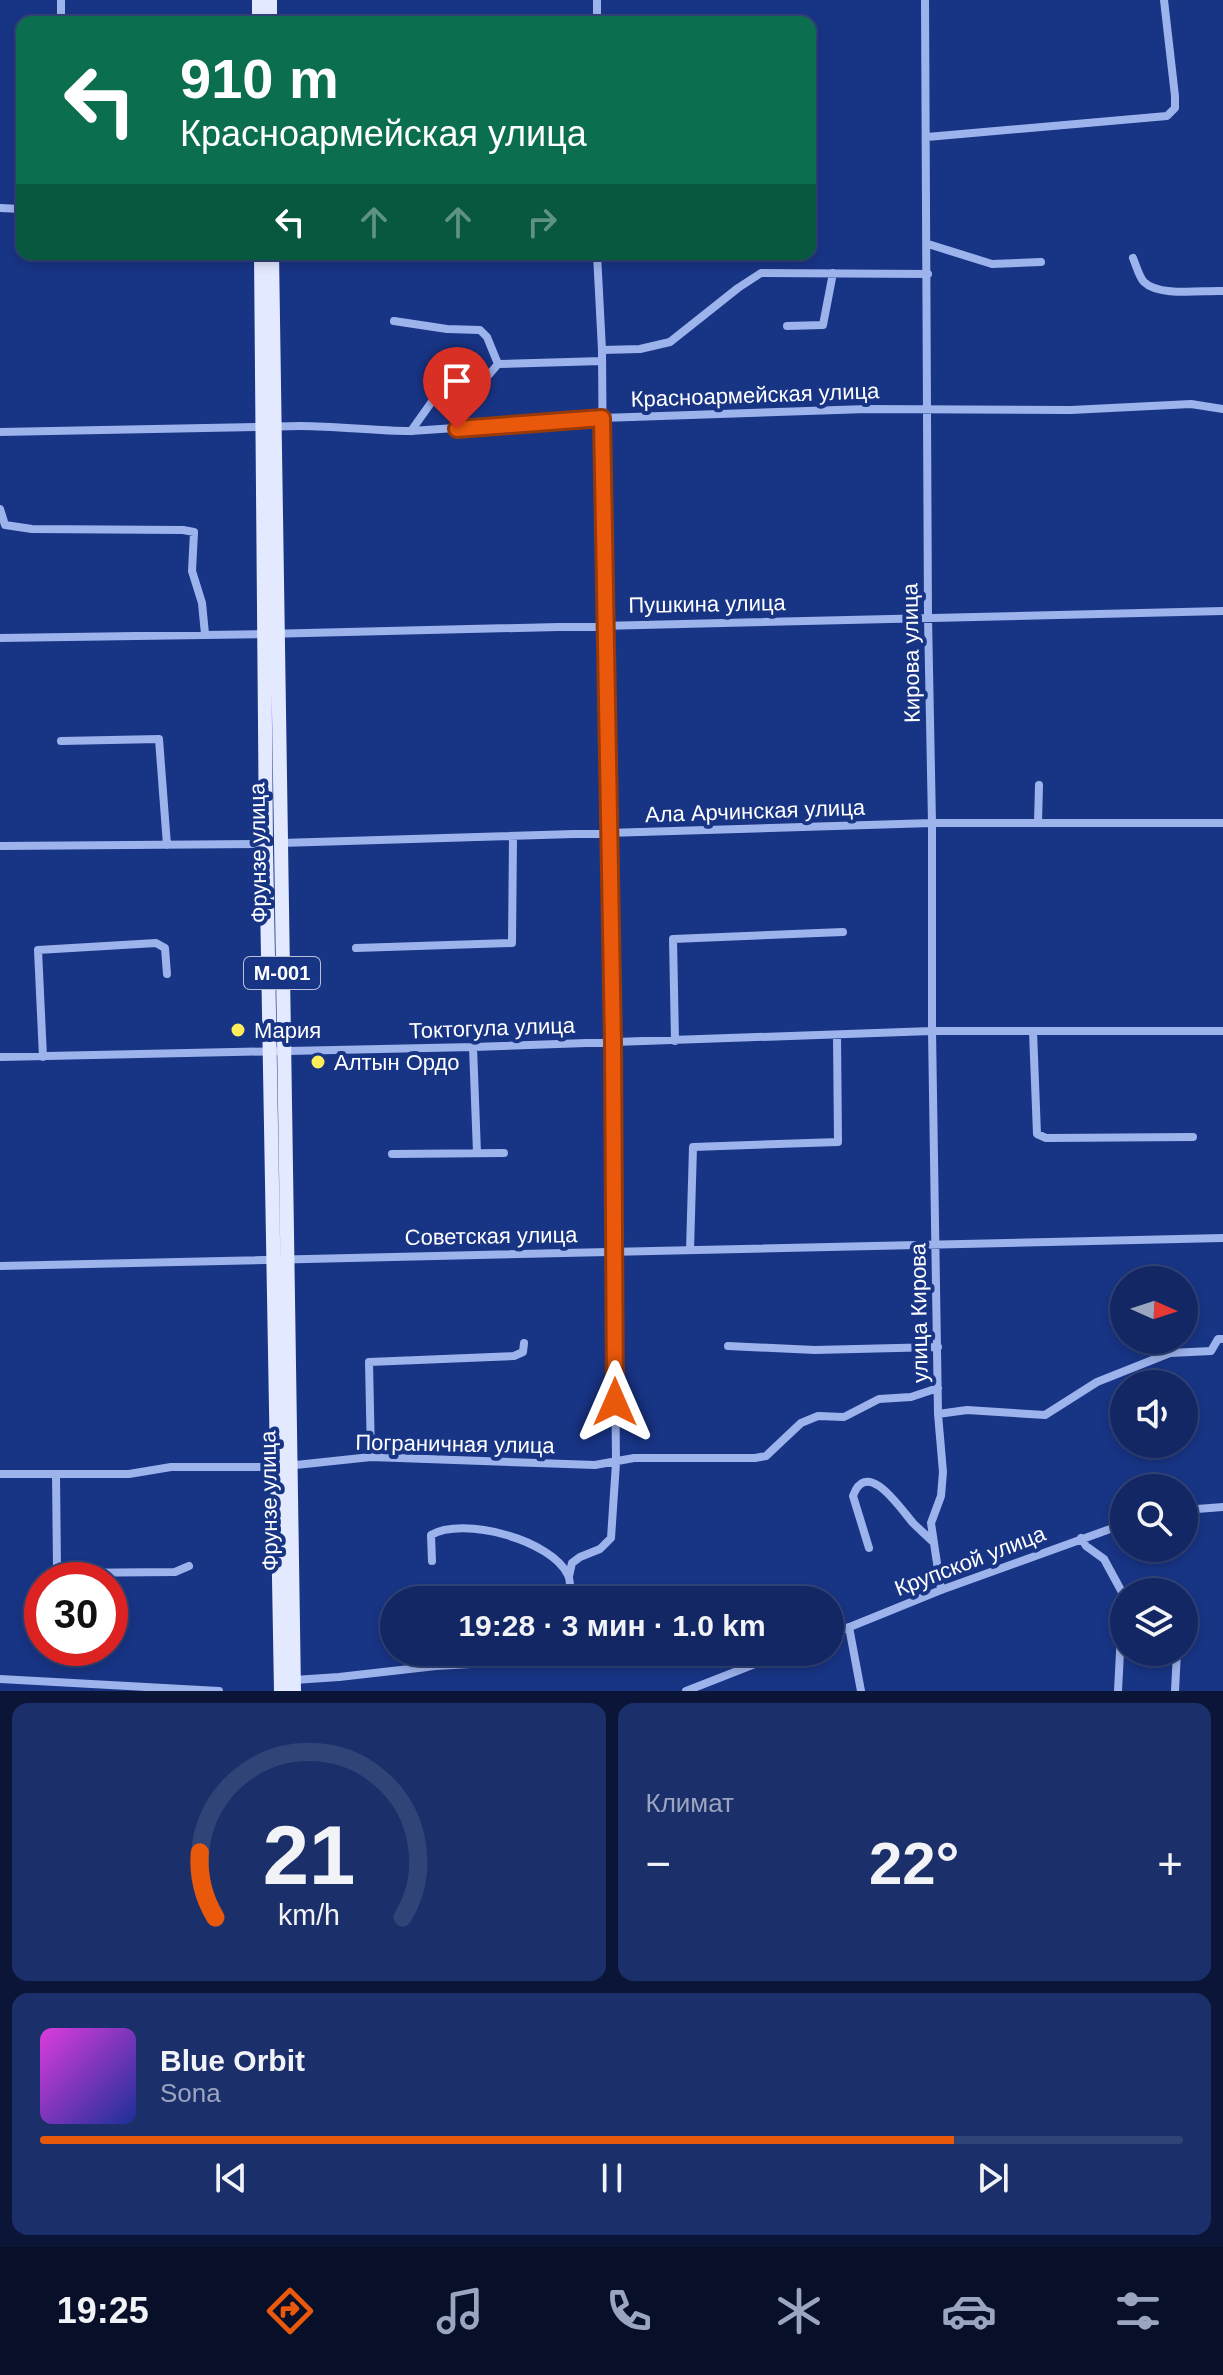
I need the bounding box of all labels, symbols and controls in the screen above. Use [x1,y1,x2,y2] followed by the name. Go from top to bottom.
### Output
[180,47,339,110] text: 910 m
[48,48,152,152] icon: left
[180,113,587,154] text: Красноармейская улица
[268,200,312,244] icon: left
[352,200,396,244] icon: ahead
[436,200,480,244] icon: ahead
[520,200,564,244] icon: right
[423,347,491,429] pin
[435,359,479,403] icon: arrive
[630,378,880,412] street label: Красноармейская улица
[897,582,925,723] street label: Кирова улица
[628,590,787,618] street label: Пушкина улица
[244,782,272,923] street label: Фрунзе улица
[645,795,866,827] street label: Ала Арчинская улица
[244,957,320,989] road number: M-001
[409,1013,576,1043] street label: Токтогула улица
[254,1018,321,1043] place label: Мария
[229,1021,247,1039] marker: Мария
[334,1050,460,1075] place label: Алтын Ордо
[309,1053,327,1071] marker: Алтын Ордо
[404,1222,578,1250] street label: Советская улица
[905,1242,933,1383] street label: улица Кирова
[1110,1266,1198,1354] north arrow
[1110,1266,1198,1666] map controls
[573,1360,657,1444] position arrow
[1110,1370,1198,1458] button: sound
[255,1430,283,1571] street label: Фрунзе улица
[355,1430,556,1458] street label: Пограничная улица
[1110,1474,1198,1562] button: search
[891,1520,1050,1601] street label: Крупской улица
[24,1562,128,1666] speed limit sign: 30
[1110,1578,1198,1666] button: layers
[458,1609,766,1642] text: 19:28 · 3 мин · 1.0 km
[646,1788,734,1818] text: Климат
[262,1809,355,1902] text: 21
[869,1830,960,1897] text: 22°
[646,1839,671,1888] text: −
[1157,1839,1183,1888] text: +
[278,1899,340,1931] text: km/h
[160,2044,305,2077] text: Blue Orbit
[160,2078,221,2108] text: Sona
[209,2156,253,2200] icon: previous
[590,2156,634,2200] icon: pause
[971,2156,1015,2200] icon: next
[262,2283,318,2339] icon: directions
[432,2283,488,2339] icon: music
[601,2283,657,2339] icon: phone
[771,2283,827,2339] icon: climate
[941,2283,997,2339] icon: car
[1110,2283,1166,2339] icon: filters
[57,2290,149,2331] text: 19:25

